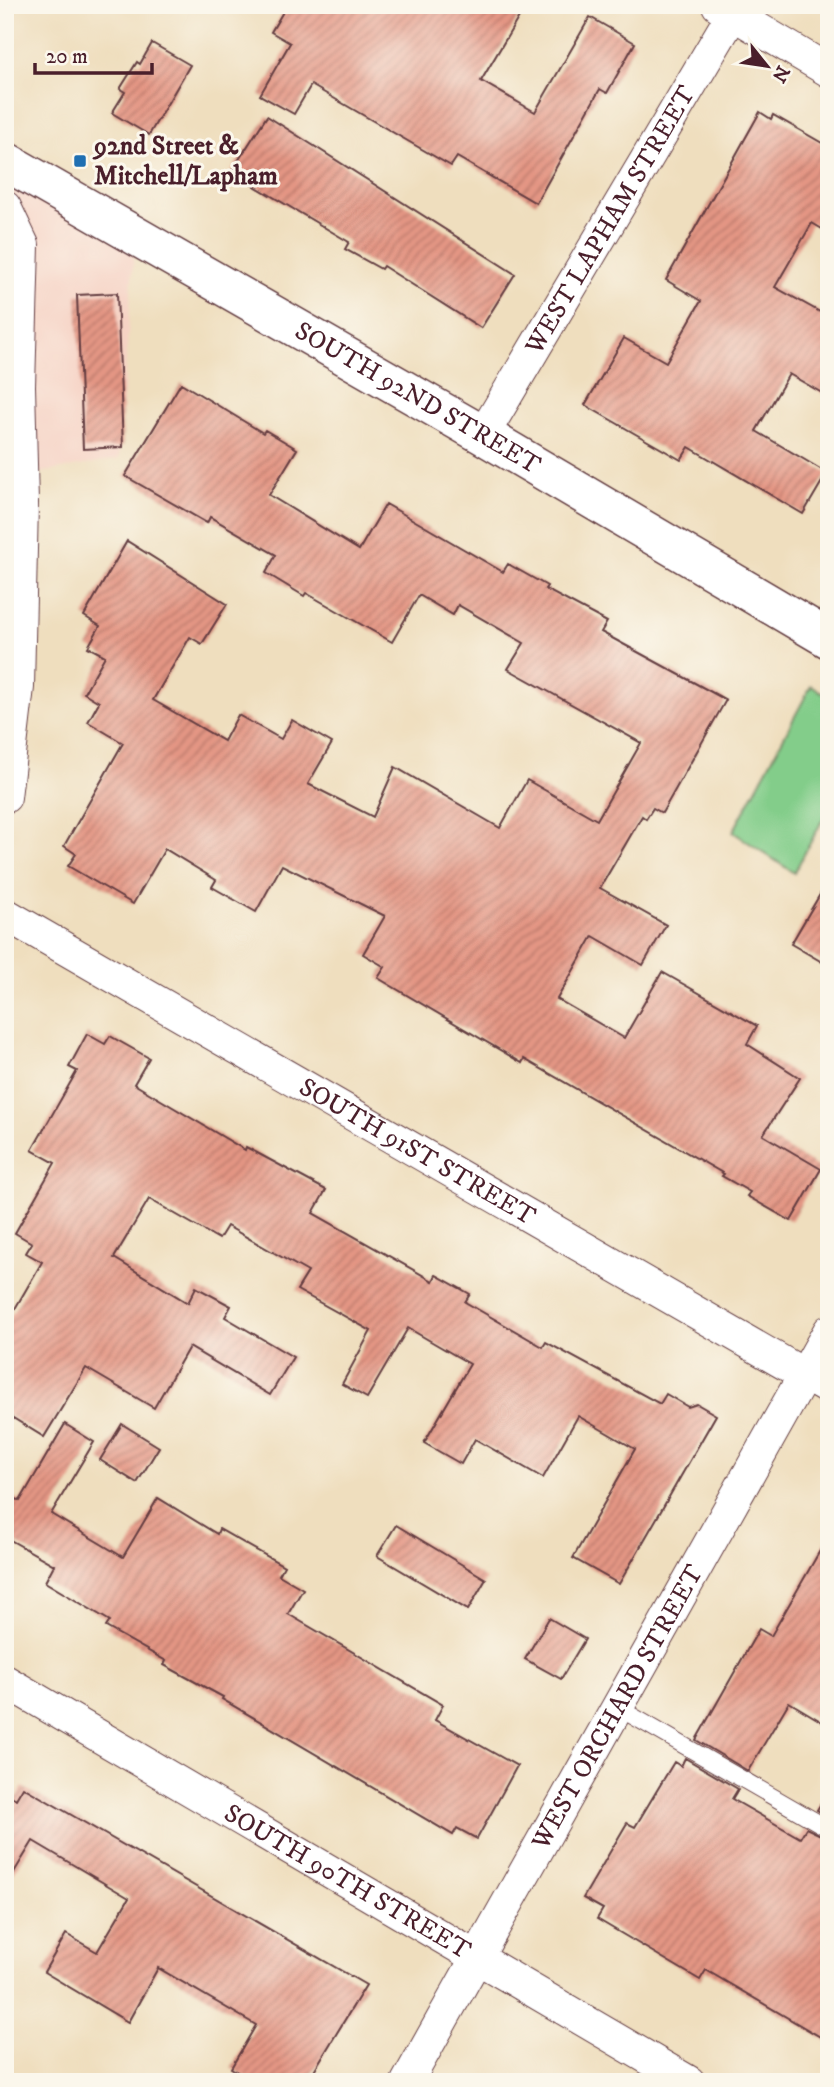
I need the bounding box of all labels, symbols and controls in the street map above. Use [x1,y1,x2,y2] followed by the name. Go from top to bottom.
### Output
[35,32,152,76] scale bar
[732,32,802,102] north arrow
[46,44,88,70] text: 20 m
[766,61,794,87] text: N
[518,79,703,361] street label: WEST LAPHAM STREET
[92,130,278,193] place label: 92nd Street & Mitchell/Lapham
[72,153,88,169] marker: 92nd Street & Mitchell/Lapham
[289,314,547,482] street label: SOUTH 92ND STREET
[293,1071,542,1233] street label: SOUTH 91ST STREET
[524,1559,711,1856] street label: WEST ORCHARD STREET
[218,1797,477,1967] street label: SOUTH 90TH STREET

